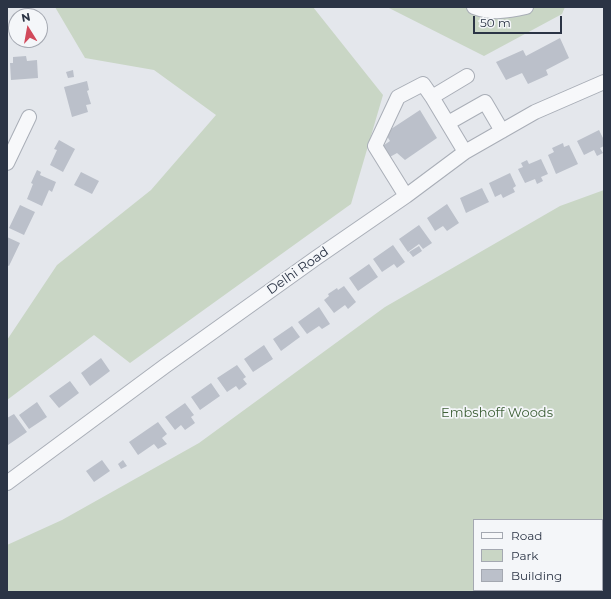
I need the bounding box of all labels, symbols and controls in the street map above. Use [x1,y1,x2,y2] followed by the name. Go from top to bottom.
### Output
[8,8,48,48] north arrow
[475,8,564,34] scale bar
[20,9,32,25] text: N
[480,15,511,30] text: 50 m
[264,244,332,298] street label: Delhi Road
[441,405,553,421] park label: Embshoff Woods
[473,519,603,591] legend
[511,528,542,543] text: Road
[511,548,538,563] text: Park
[511,568,562,583] text: Building

